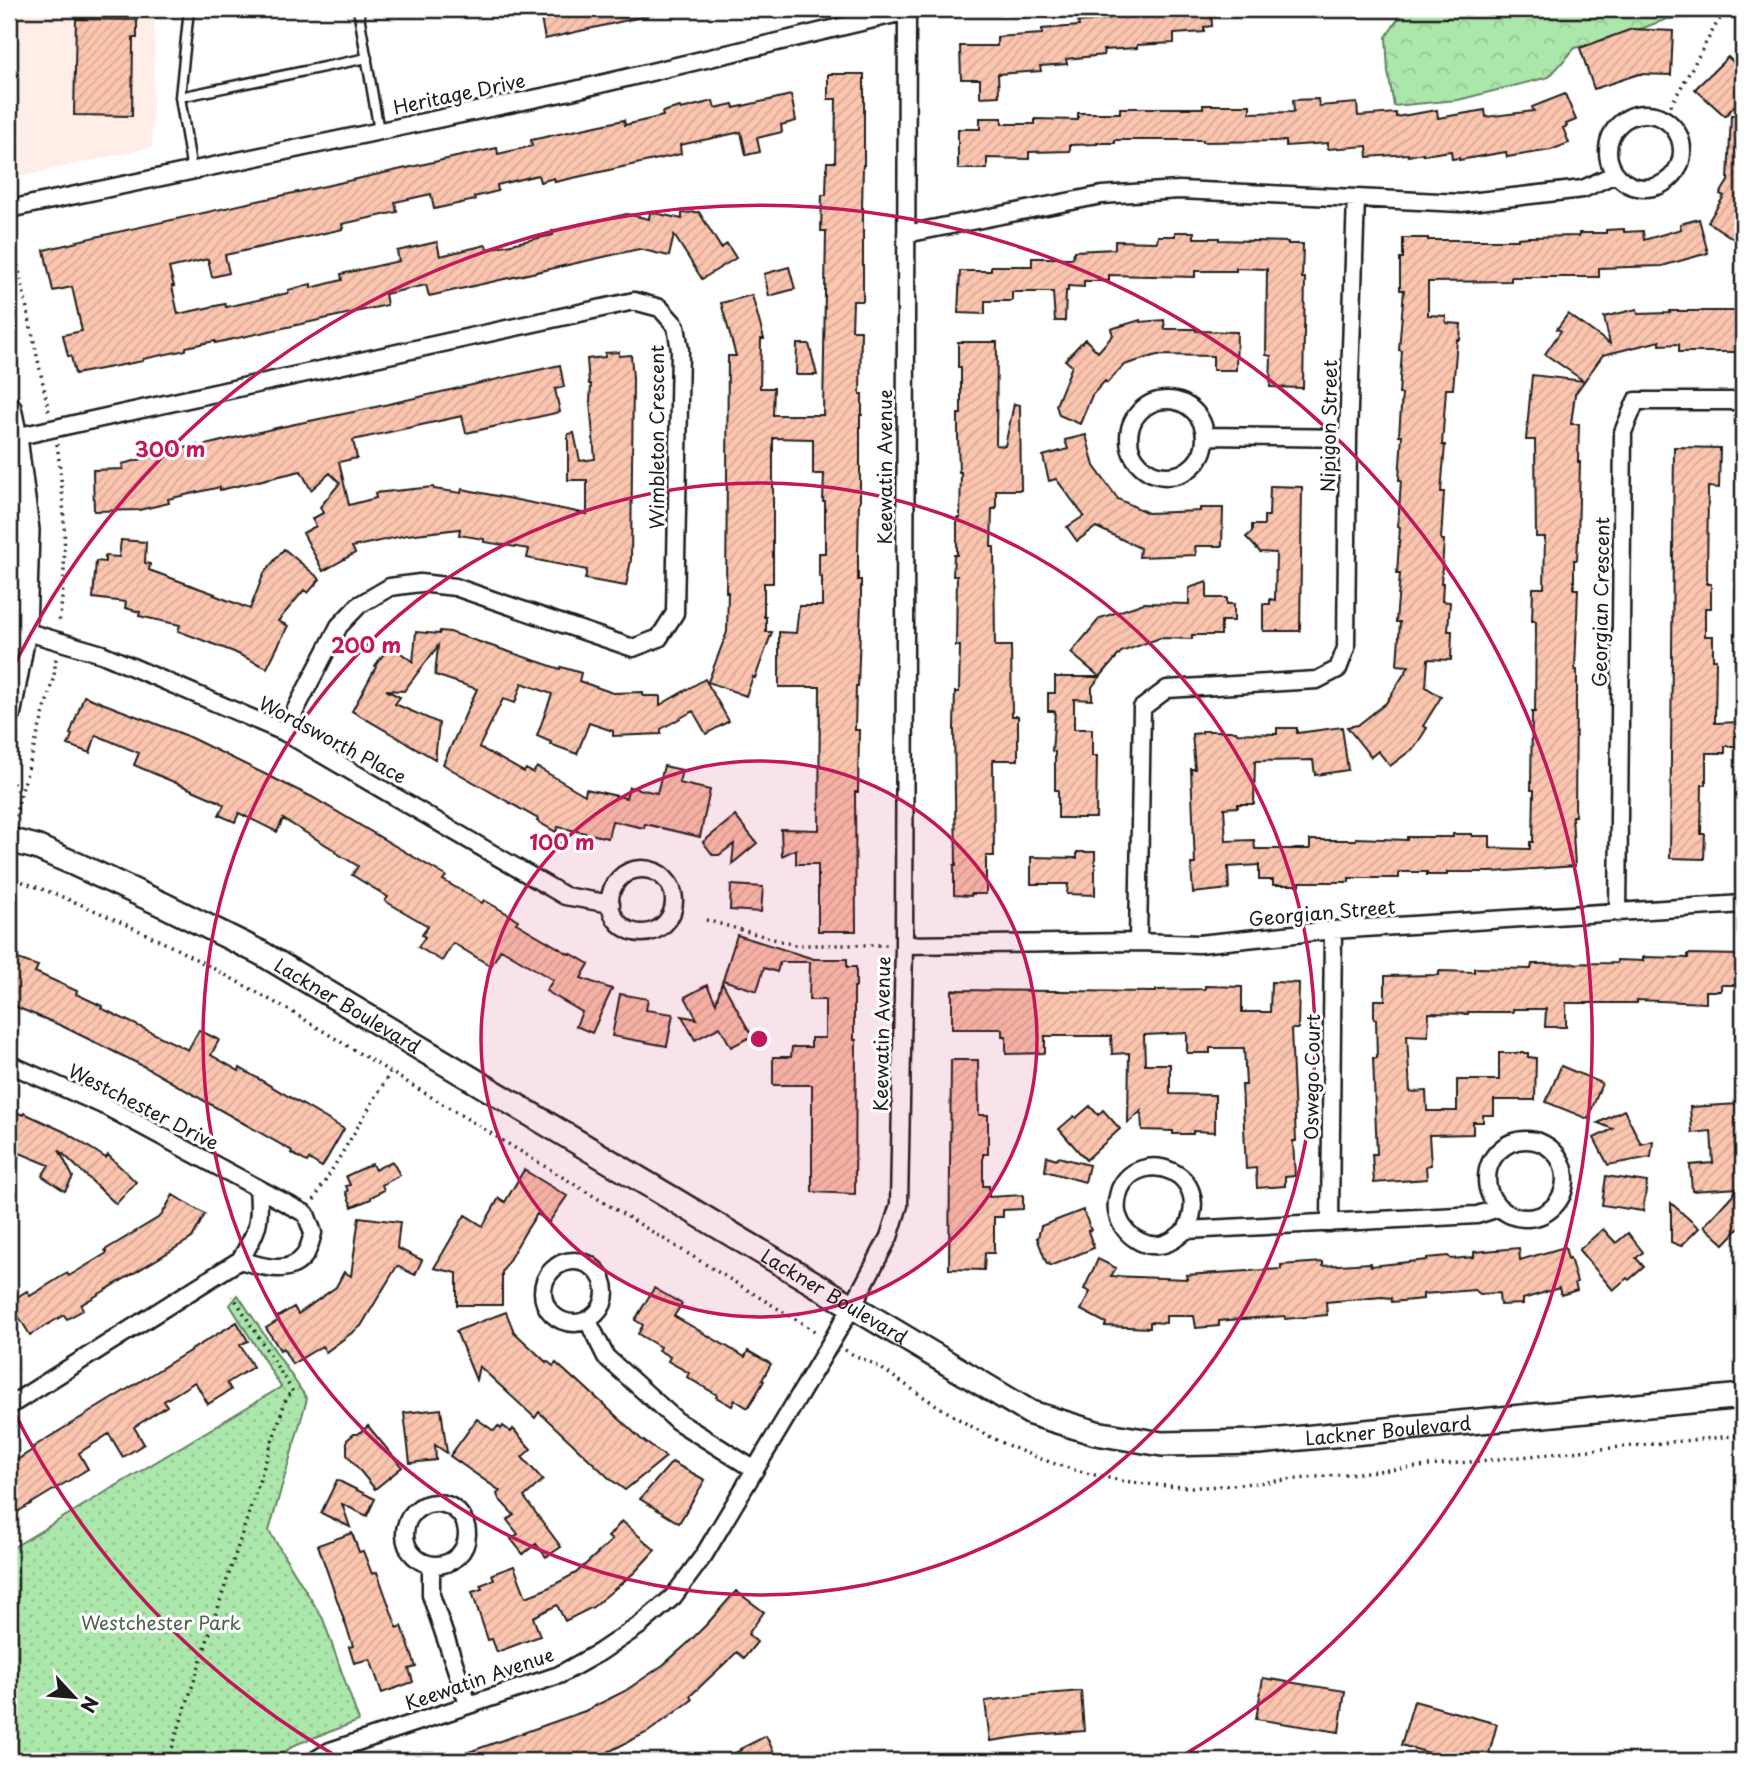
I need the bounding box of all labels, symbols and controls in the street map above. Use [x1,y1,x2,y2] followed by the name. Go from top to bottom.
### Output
[390,65,528,121] street label: Heritage Drive
[642,344,670,529] street label: Wimbleton Crescent
[1313,359,1343,493] street label: Nipigon Street
[870,389,898,545] street label: Keewatin Avenue
[135,432,205,464] text: 300 m
[1585,516,1615,687] street label: Georgian Crescent
[331,628,401,660] text: 200 m
[254,688,412,790] street label: Wordsworth Place
[529,825,595,857] text: 100 m
[1247,892,1397,932] street label: Georgian Street
[269,950,427,1060] street label: Lackner Boulevard
[866,956,896,1112] street label: Keewatin Avenue
[1296,1013,1326,1140] street label: Oswego Court
[747,1027,771,1051] centre of rings
[64,1056,224,1156] street label: Westchester Drive
[756,1241,914,1351] street label: Lackner Boulevard
[1304,1408,1472,1452] street label: Lackner Boulevard
[81,1608,242,1636] park label: Westchester Park
[401,1639,557,1717] street label: Keewatin Avenue
[38,1662,108,1732] north arrow
[74,1692,106,1718] text: N

